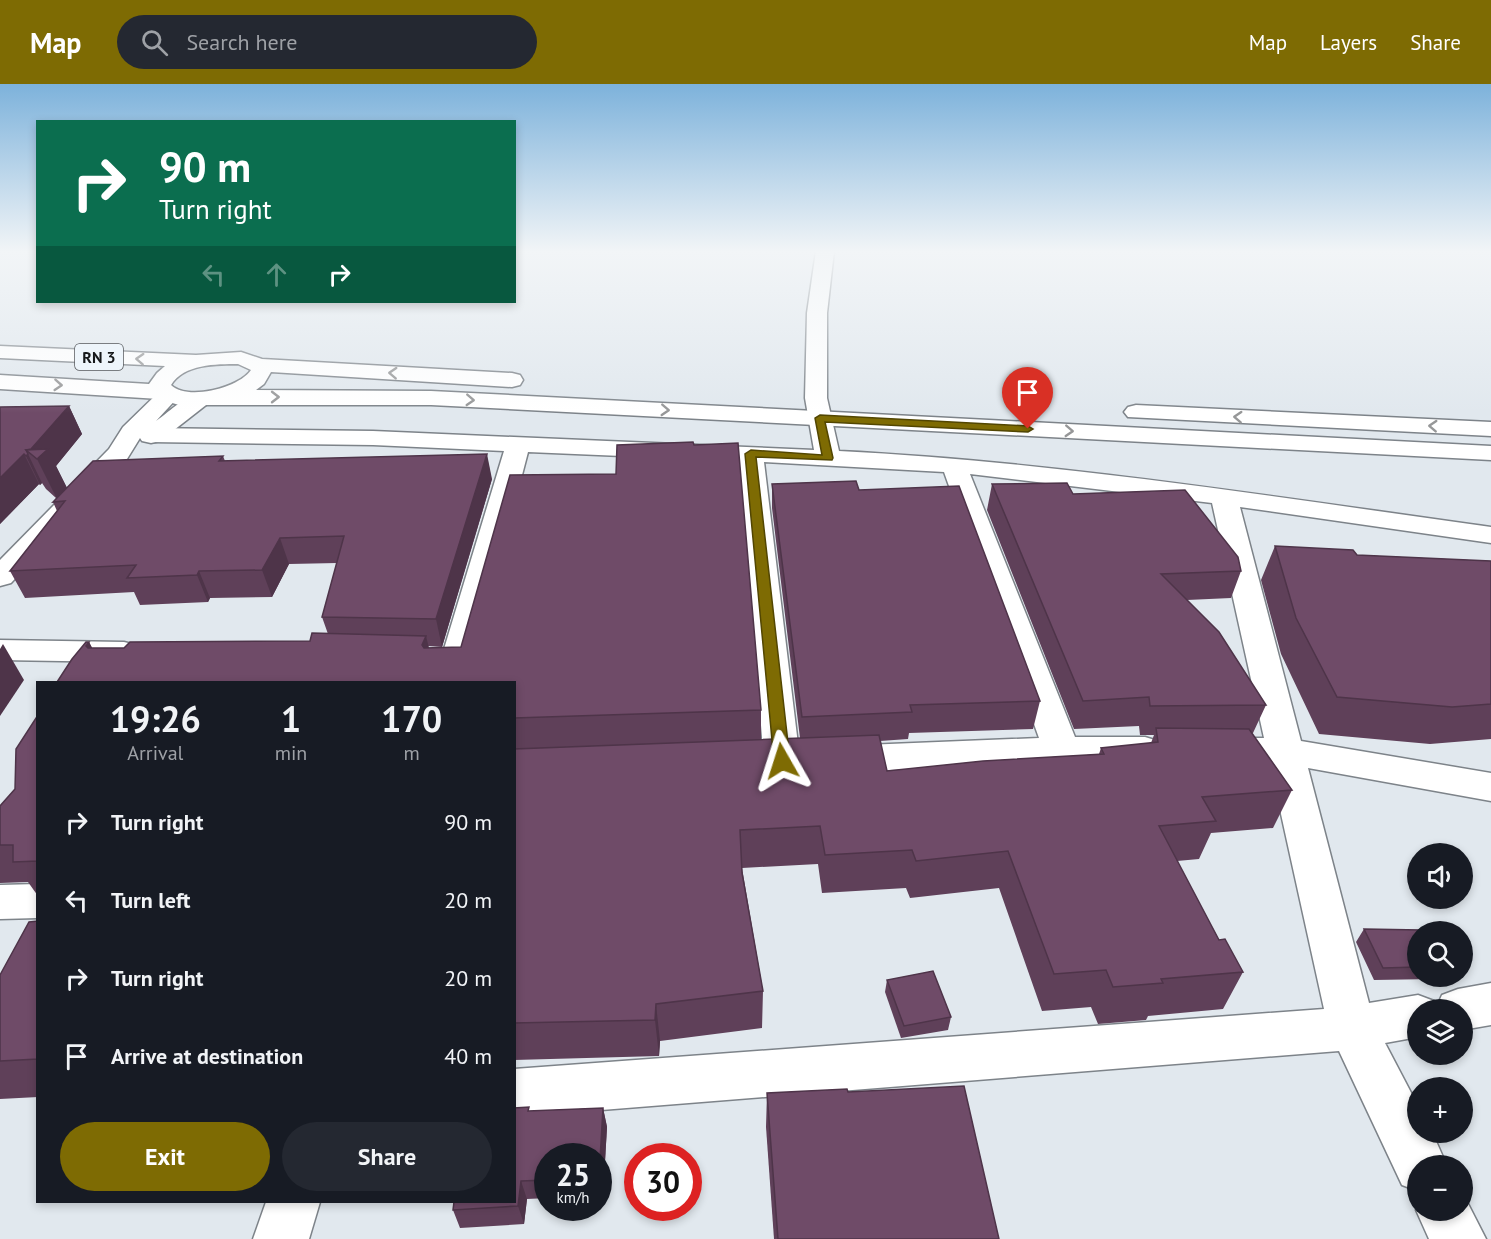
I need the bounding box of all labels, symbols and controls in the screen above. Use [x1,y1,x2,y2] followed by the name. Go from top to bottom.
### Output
[117,15,537,69] search box
[30,24,81,61] text: Map
[138,26,171,59] icon: search
[186,28,297,56] text: Search here
[1249,29,1287,56] text: Map
[1320,29,1377,56] text: Layers
[1410,29,1461,56] text: Share
[159,139,251,194] text: 90 m
[60,144,138,222] icon: right
[159,192,272,226] text: Turn right
[197,258,230,291] icon: left
[260,258,293,291] icon: ahead
[323,258,356,291] icon: right
[75,344,123,370] road number: RN 3
[136,352,145,365] one-way arrow
[388,366,397,379] one-way arrow
[1002,367,1053,429] pin
[1011,376,1044,409] icon: arrive
[54,379,63,392] one-way arrow
[271,391,280,403] one-way arrow
[466,394,475,407] one-way arrow
[660,404,669,417] one-way arrow
[1233,410,1242,423] one-way arrow
[1428,419,1437,432] one-way arrow
[1065,425,1074,438] one-way arrow
[110,695,201,742] text: 19:26
[281,695,301,742] text: 1
[381,695,442,742] text: 170
[750,729,814,793] position arrow
[127,740,183,766] text: Arrival
[275,740,307,766] text: min
[404,740,420,766] text: m
[60,806,93,839] icon: right
[111,808,203,836] text: Turn right
[444,808,492,836] text: 90 m
[1407,843,1473,1221] map controls
[1407,843,1473,909] button: sound
[60,884,93,917] icon: left
[111,886,191,914] text: Turn left
[444,886,492,914] text: 20 m
[1407,921,1473,987] button: search
[60,962,93,995] icon: right
[111,964,203,992] text: Turn right
[444,964,492,992] text: 20 m
[1407,999,1473,1065] button: layers
[60,1040,93,1073] icon: arrive
[111,1042,303,1070] text: Arrive at destination
[444,1042,492,1070] text: 40 m
[1407,1077,1473,1143] button: +
[60,1122,270,1191] button: Exit
[282,1122,492,1191] button: Share
[624,1143,702,1221] speed limit sign: 30
[556,1155,590,1194] text: 25
[1407,1155,1473,1221] button: −
[557,1188,589,1207] text: km/h

